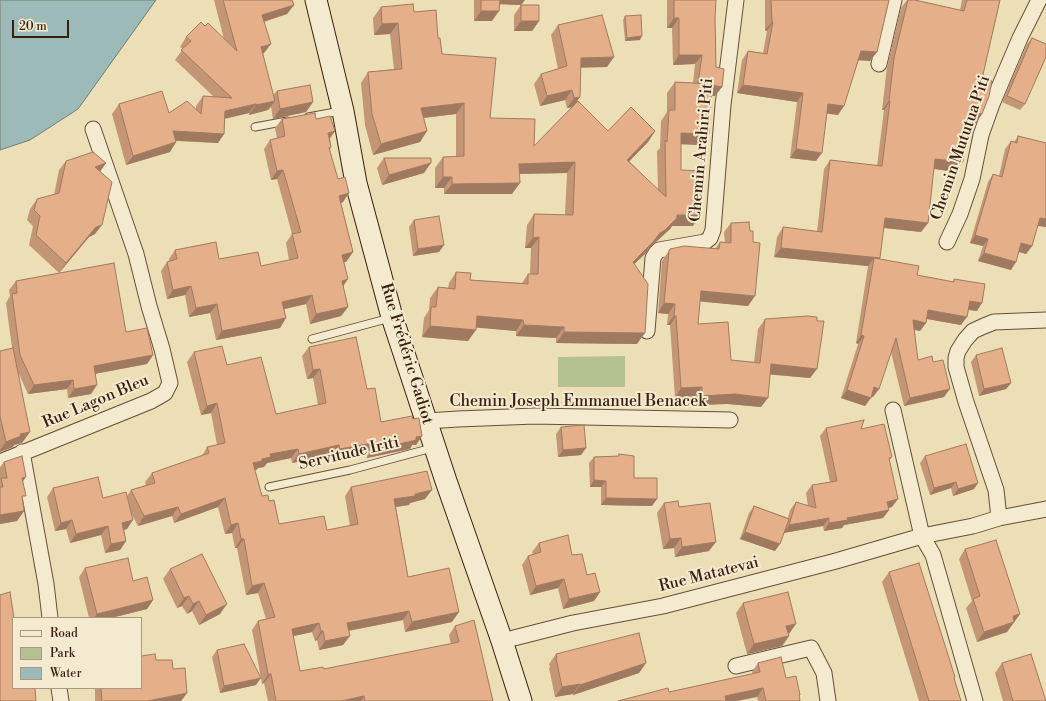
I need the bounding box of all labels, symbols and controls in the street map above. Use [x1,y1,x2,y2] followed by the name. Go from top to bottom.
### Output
[14,12,71,38] scale bar
[19,19,47,34] text: 20 m
[927,73,995,223] street label: Chemin Mututua Piti
[686,77,718,223] street label: Chemin Arahiri Piti
[375,281,437,427] street label: Rue Frédéric Gadiot
[40,371,152,433] street label: Rue Lagon Bleu
[449,392,707,412] street label: Chemin Joseph Emmanuel Benacek
[297,433,401,475] street label: Servitude Iriti
[657,553,761,597] street label: Rue Matatevai
[12,617,142,689] legend
[50,626,78,641] text: Road
[50,646,75,661] text: Park
[50,666,82,681] text: Water

